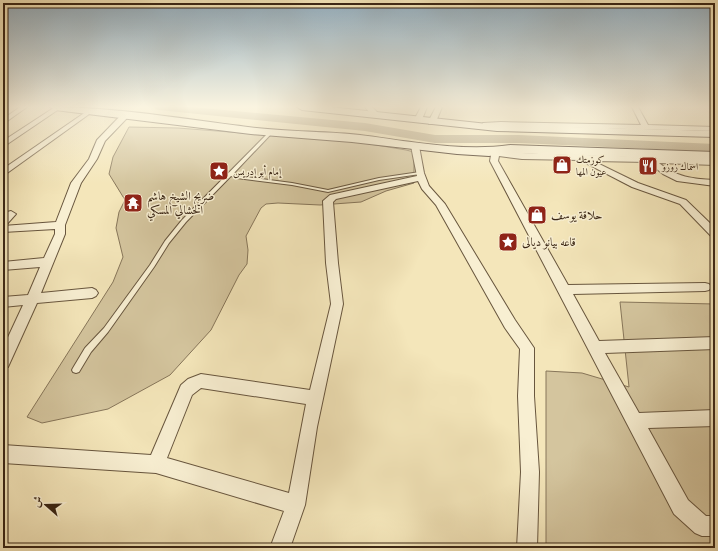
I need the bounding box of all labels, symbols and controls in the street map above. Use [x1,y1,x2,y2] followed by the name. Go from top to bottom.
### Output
[551,154,573,176] shop icon: كوزمتك عيون المها
[576,154,607,178] place label: كوزمتك عيون المها
[637,155,659,177] restaurant icon: اسماك زوزو
[208,160,230,182] place icon: إمام أبو إدريس
[661,161,698,173] place label: اسماك زوزو
[233,164,282,181] place label: إمام أبو إدريس
[147,189,214,222] place label: ضريح الشيخ هاشم الخشالي المسكي
[122,192,144,214] temple icon: ضريح الشيخ هاشم الخشالي المسكي
[526,204,548,226] shop icon: حلاقة يوسف
[551,208,603,223] place label: حلاقة يوسف
[497,231,519,253] place icon: قاعه بيانو ديالى
[522,235,576,250] place label: قاعه بيانو ديالى
[26,485,66,525] north arrow
[29,494,45,509] text: ش

